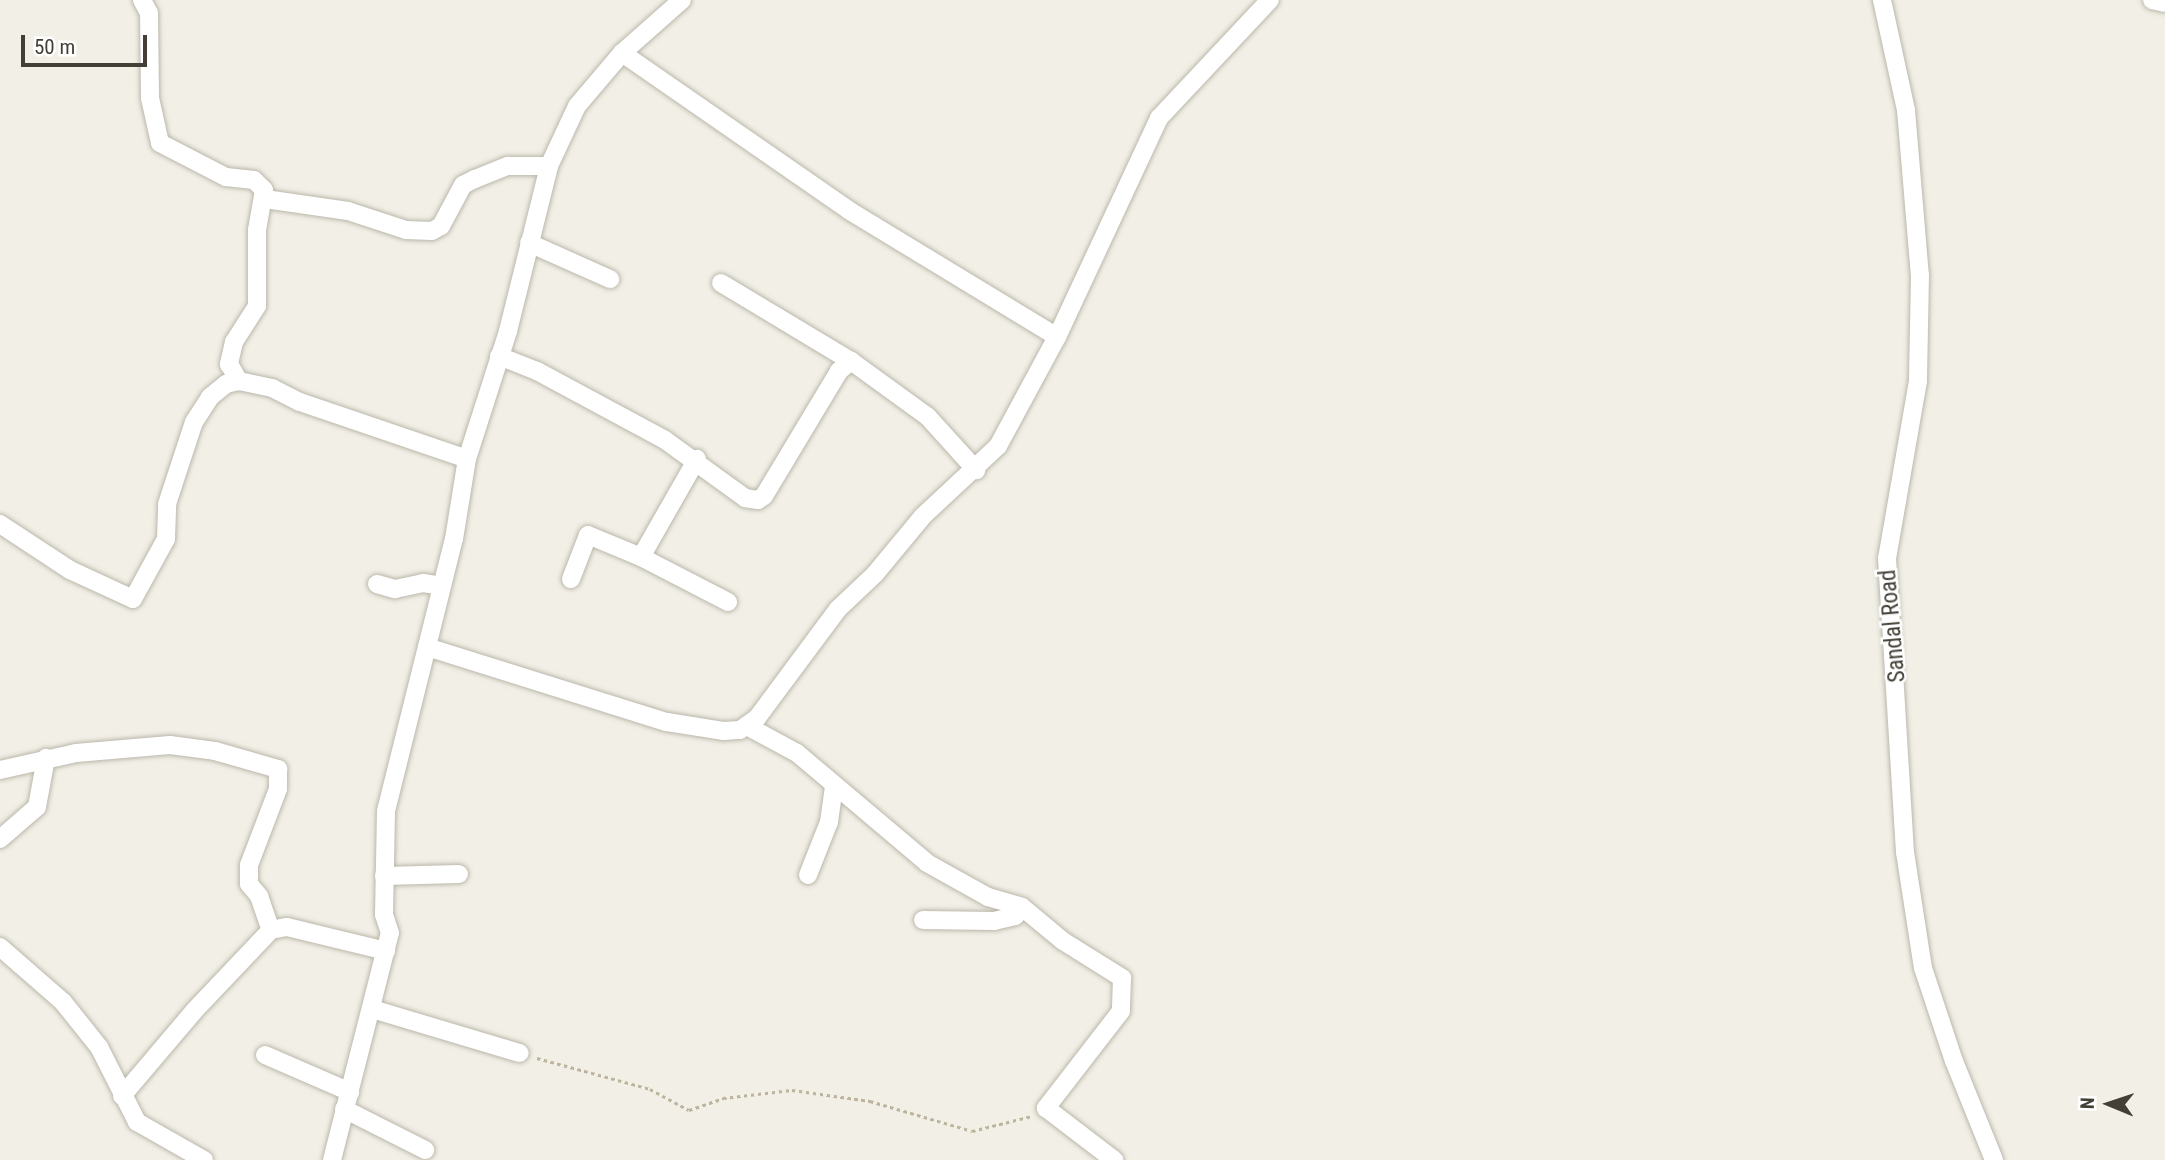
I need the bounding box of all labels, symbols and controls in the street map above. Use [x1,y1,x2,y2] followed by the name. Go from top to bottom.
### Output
[24,21,150,65] scale bar
[34,35,75,59] text: 50 m
[1874,568,1912,684] street label: Sandal Road
[2074,1069,2144,1139] north arrow
[2076,1097,2099,1109] text: N

